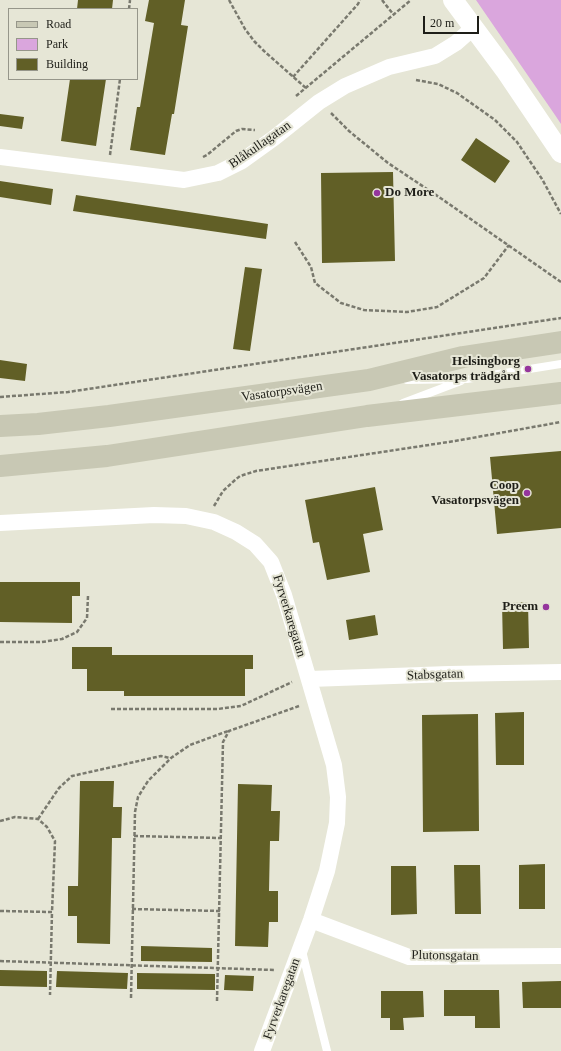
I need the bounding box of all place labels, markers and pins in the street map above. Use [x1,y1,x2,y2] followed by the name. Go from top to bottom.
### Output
[385,185,434,201] place label: Do More
[372,188,382,198] marker: Do More
[412,354,520,385] place label: Helsingborg Vasatorps trädgård
[523,364,533,374] marker: Helsingborg Vasatorps trädgård
[431,478,519,509] place label: Coop Vasatorpsvägen
[522,488,532,498] marker: Coop Vasatorpsvägen
[502,599,538,615] place label: Preem
[541,602,551,612] marker: Preem

